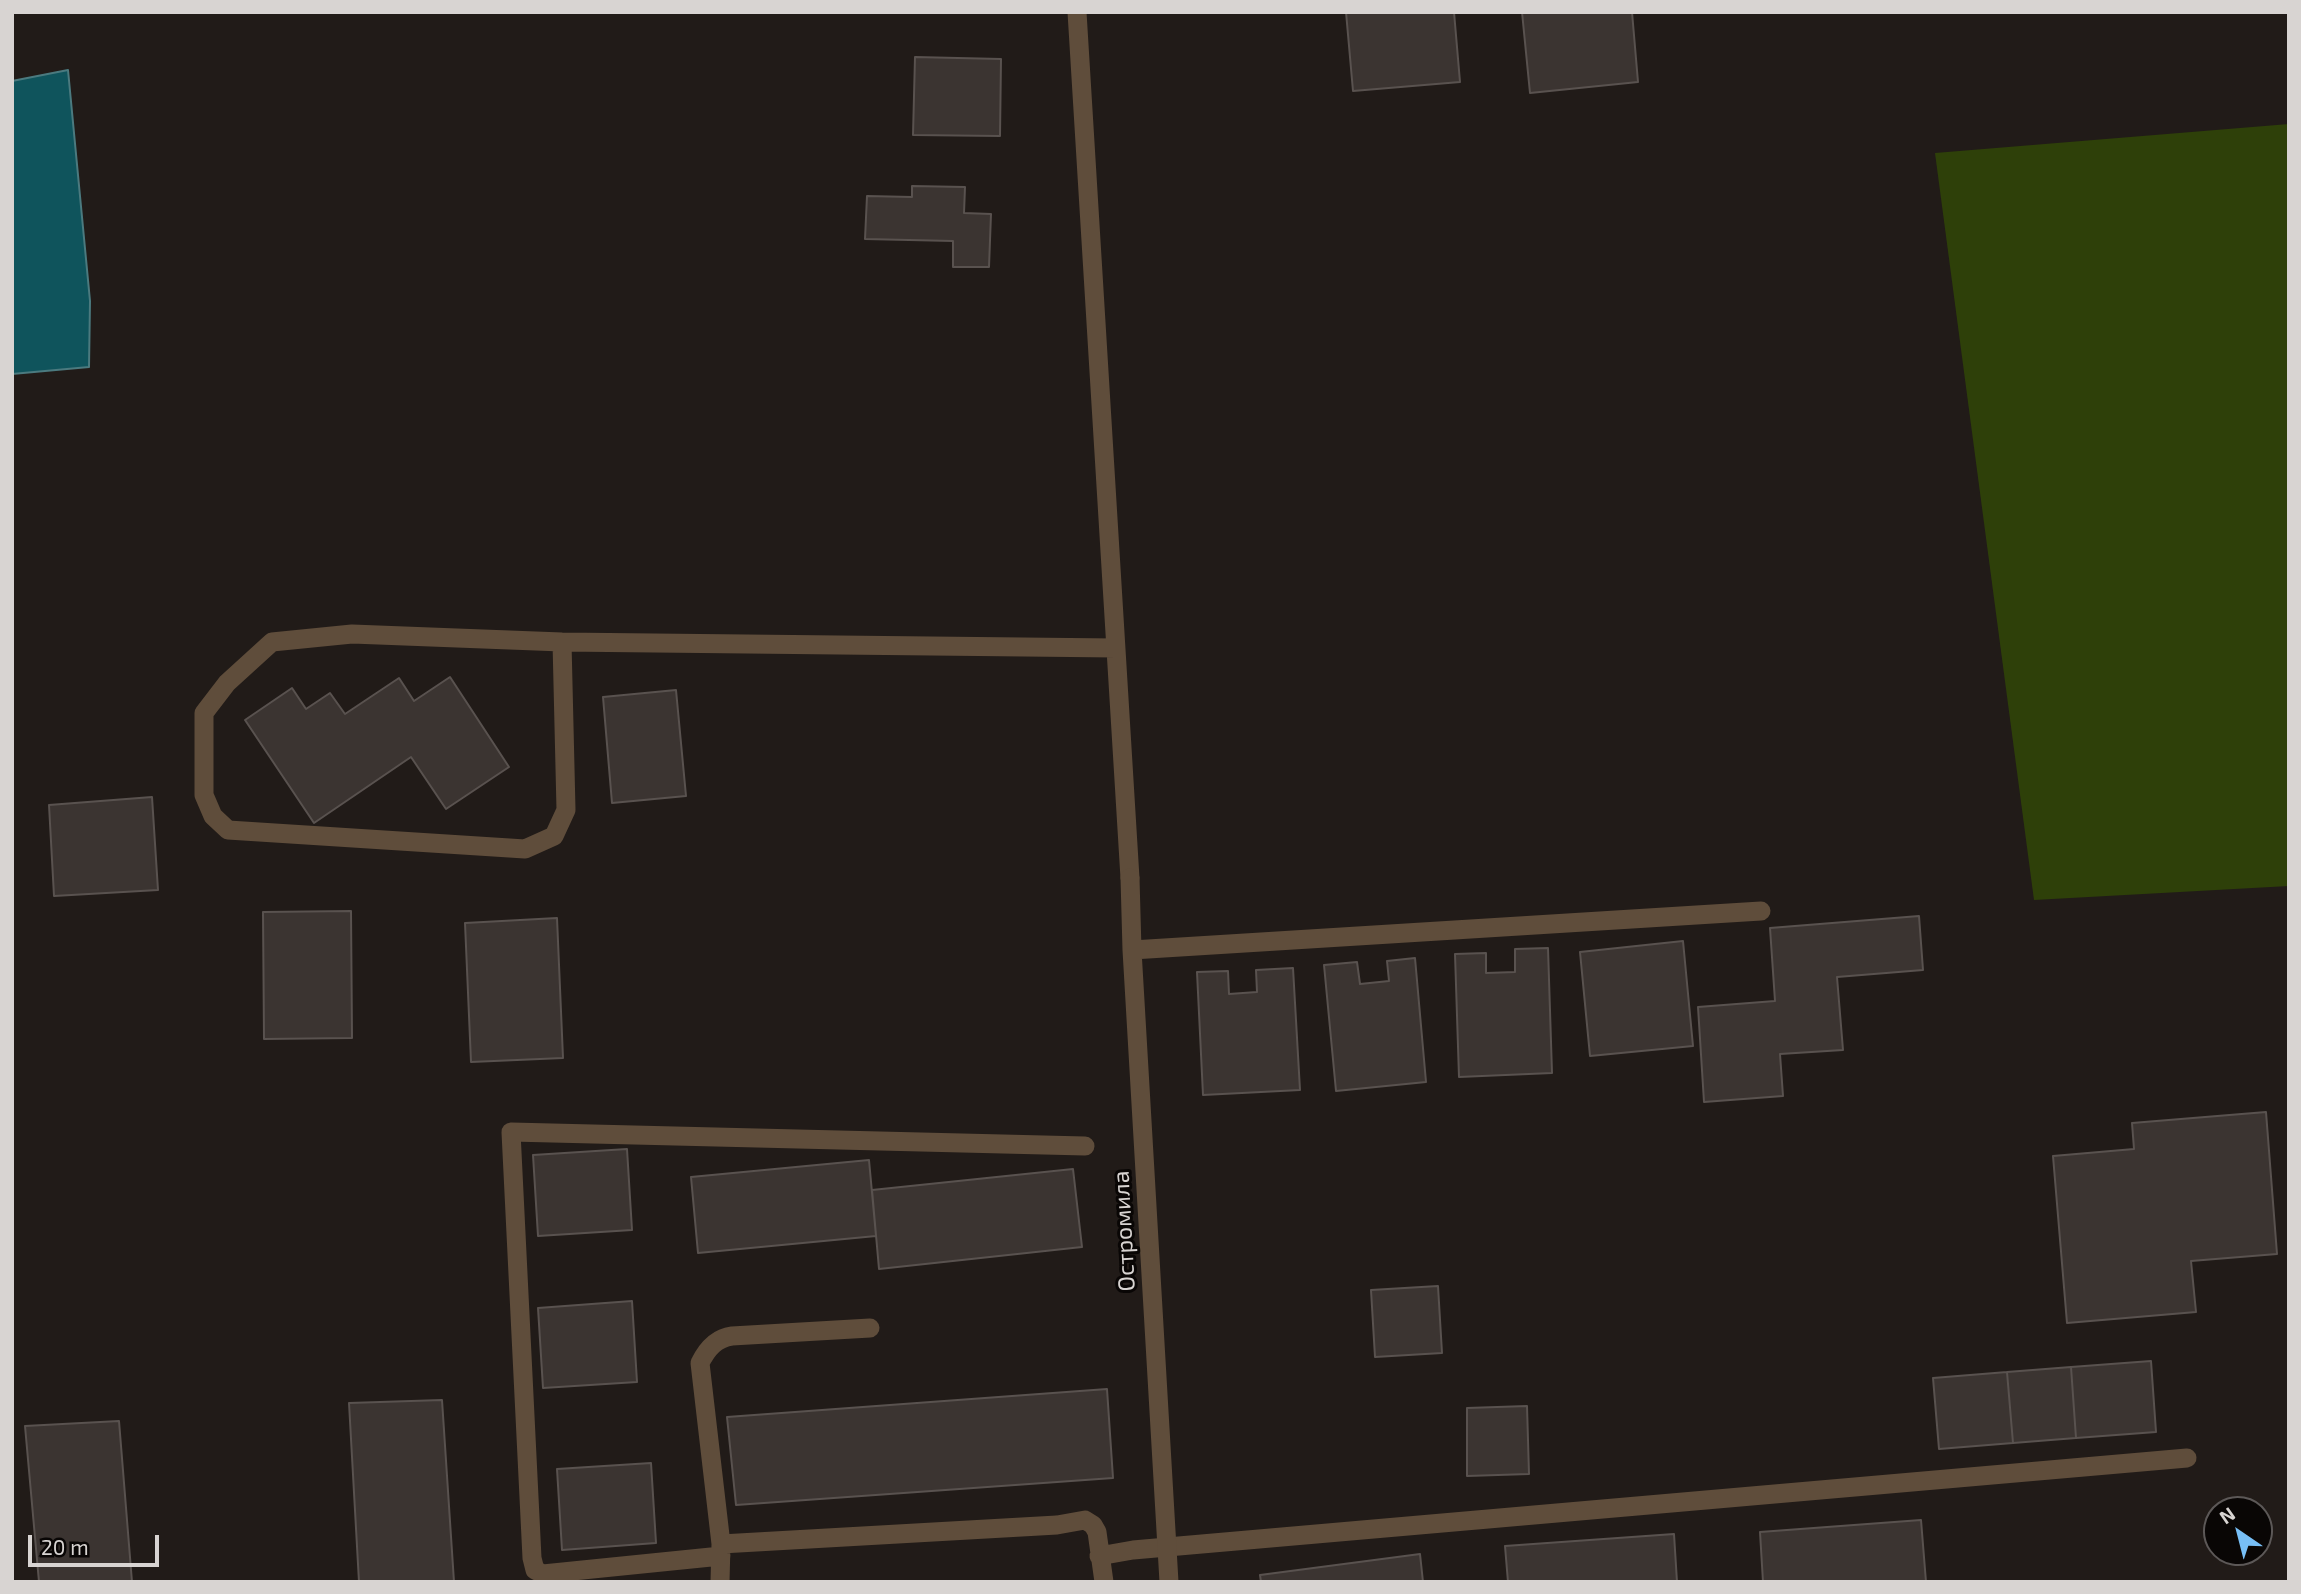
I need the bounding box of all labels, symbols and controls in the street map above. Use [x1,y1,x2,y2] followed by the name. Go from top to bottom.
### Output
[1107,1170,1141,1292] street label: Остромила
[2203,1496,2273,1566] north arrow
[2215,1502,2239,1528] text: N
[32,1520,163,1564] scale bar
[41,1534,89,1559] text: 20 m

